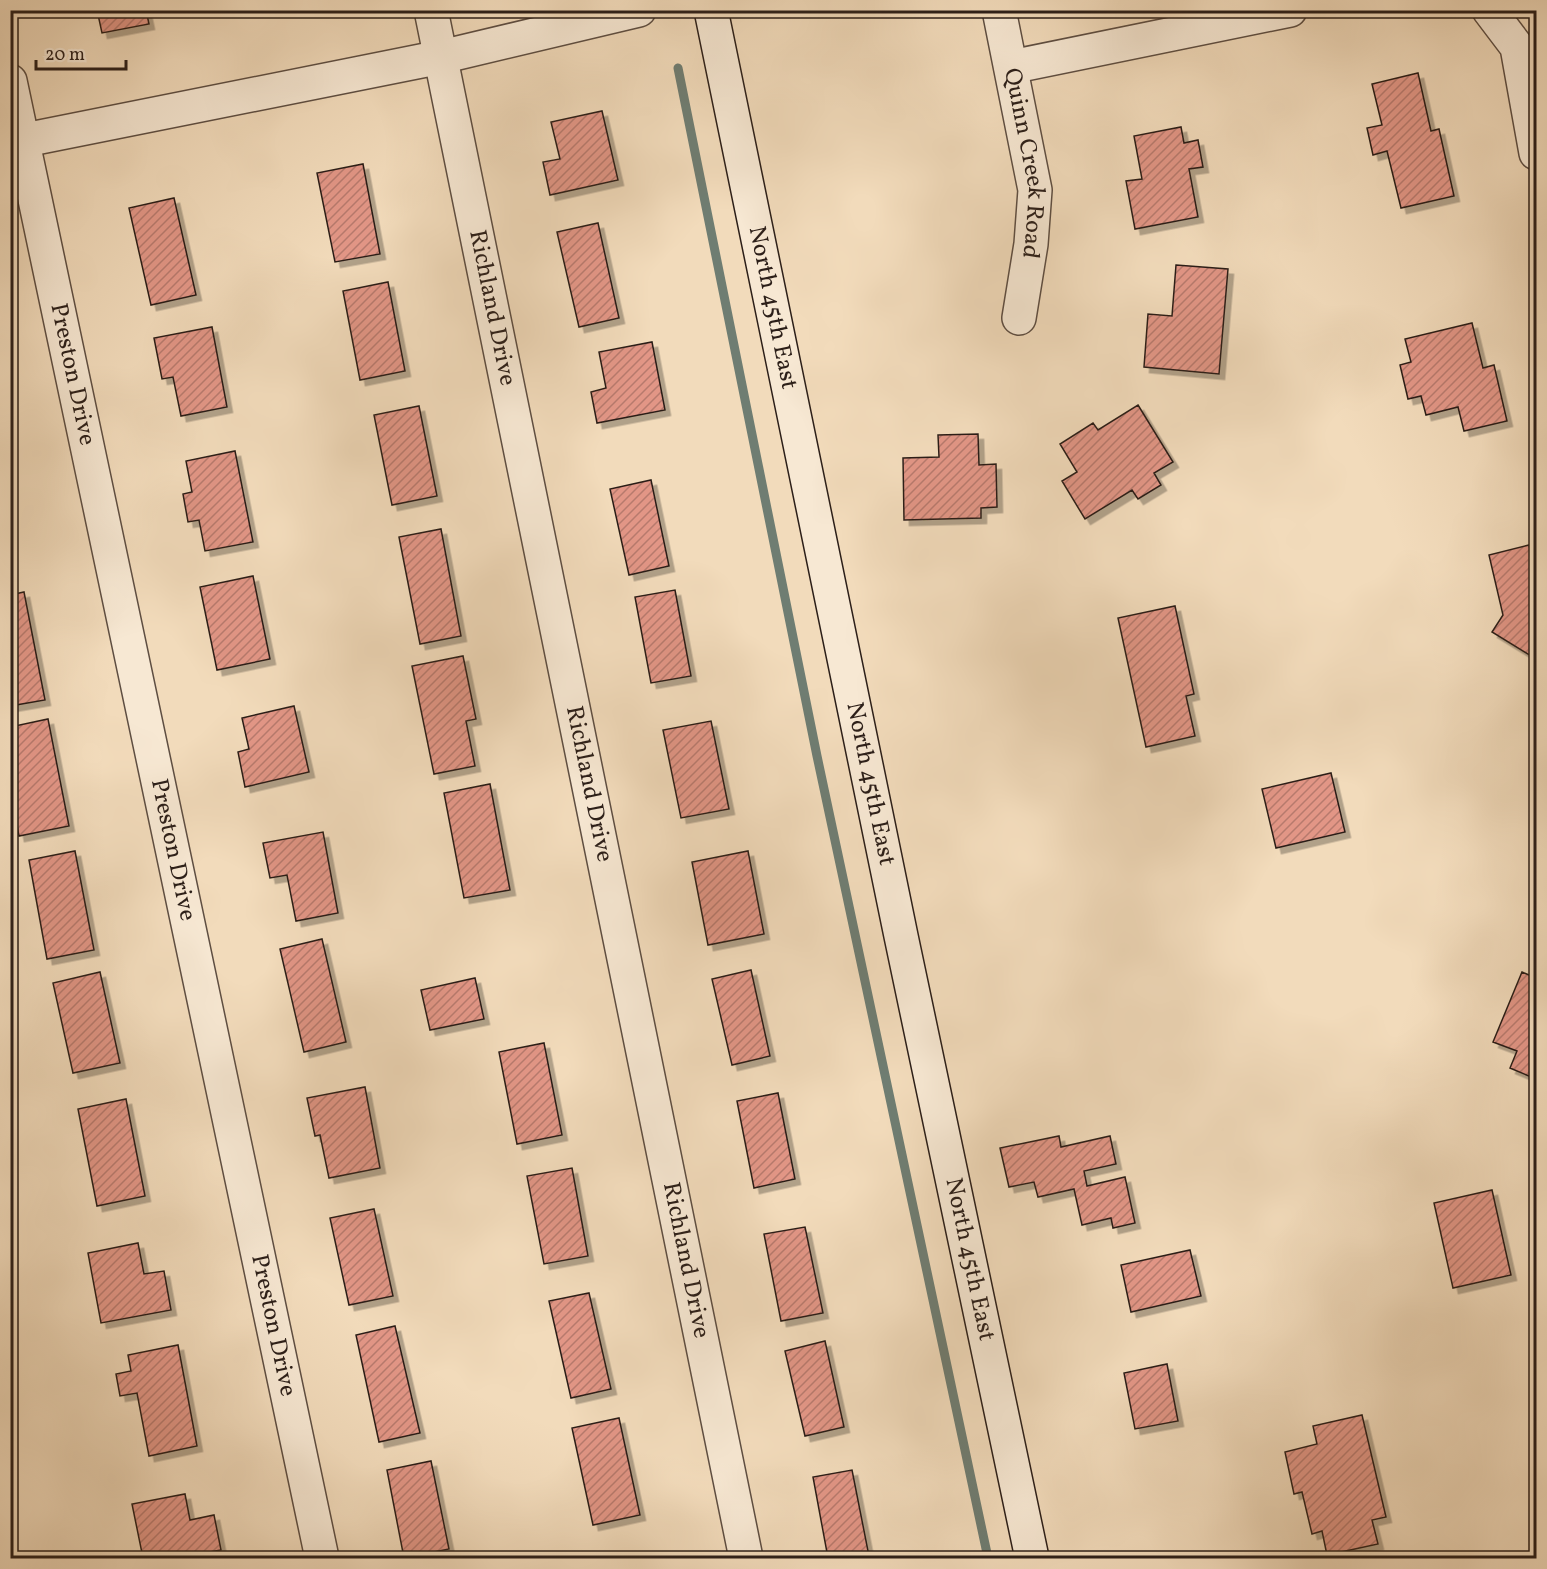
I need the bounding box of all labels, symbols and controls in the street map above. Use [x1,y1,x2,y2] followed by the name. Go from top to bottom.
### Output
[36,33,126,71] scale bar
[45,43,85,68] text: 20 m
[994,65,1052,261] street label: Quinn Creek Road
[739,223,805,393] street label: North 45th East
[459,227,524,389] street label: Richland Drive
[40,300,104,449] street label: Preston Drive
[836,699,903,869] street label: North 45th East
[556,703,621,865] street label: Richland Drive
[141,776,204,924] street label: Preston Drive
[935,1175,1003,1344] street label: North 45th East
[653,1179,718,1341] street label: Richland Drive
[241,1251,304,1400] street label: Preston Drive

